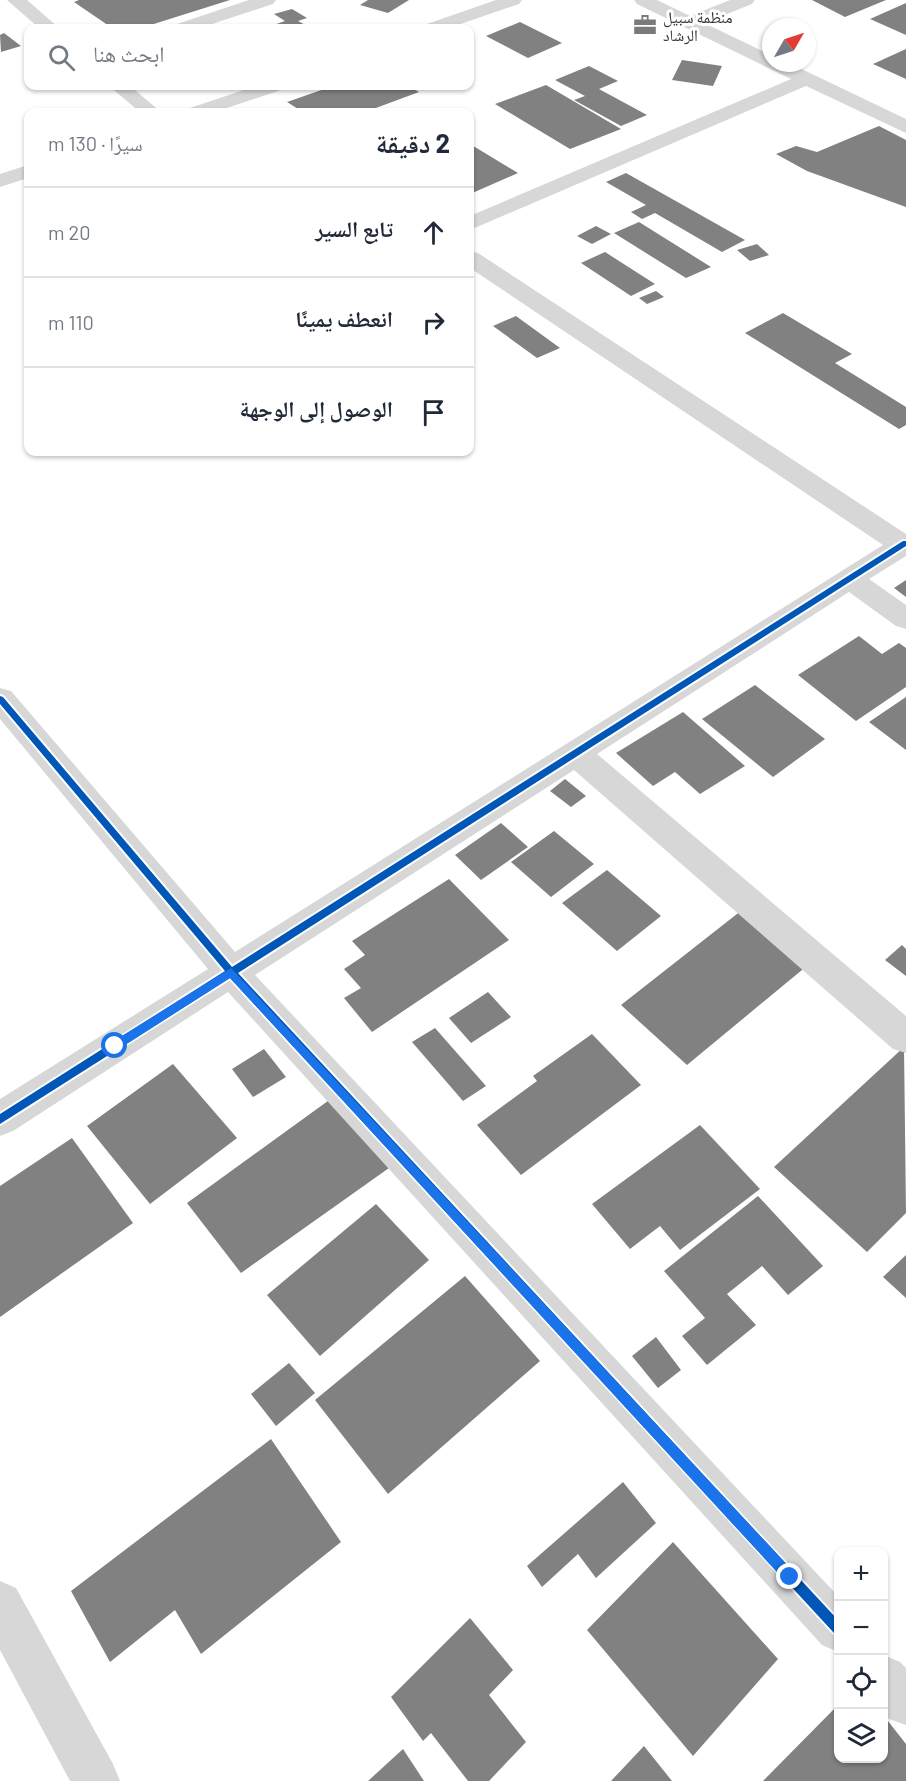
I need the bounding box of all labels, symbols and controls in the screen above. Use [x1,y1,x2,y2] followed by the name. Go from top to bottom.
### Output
[663,7,733,45] place label: منظمة سبيل الرشاد
[632,12,658,38] office icon: منظمة سبيل الرشاد
[762,18,816,72] north arrow
[24,24,474,90] search box
[93,40,164,66] text: ابحث هنا
[45,41,78,74] icon: search
[376,127,450,158] text: 2 دقيقة
[48,131,143,155] text: سيرًا · 130 m
[315,215,393,241] text: تابع السير
[417,216,450,249] icon: ahead
[48,220,91,244] text: 20 m
[295,305,393,331] text: انعطف يمينًا
[417,306,450,339] icon: right
[48,310,94,334] text: 110 m
[240,395,393,421] text: الوصول إلى الوجهة
[417,396,450,429] icon: arrive
[101,1032,127,1058] route start
[834,1547,888,1763] map controls
[834,1547,888,1601] button: +
[776,1563,802,1589] route end
[834,1601,888,1655] button: −
[834,1655,888,1709] button: locate
[834,1709,888,1763] button: layers

